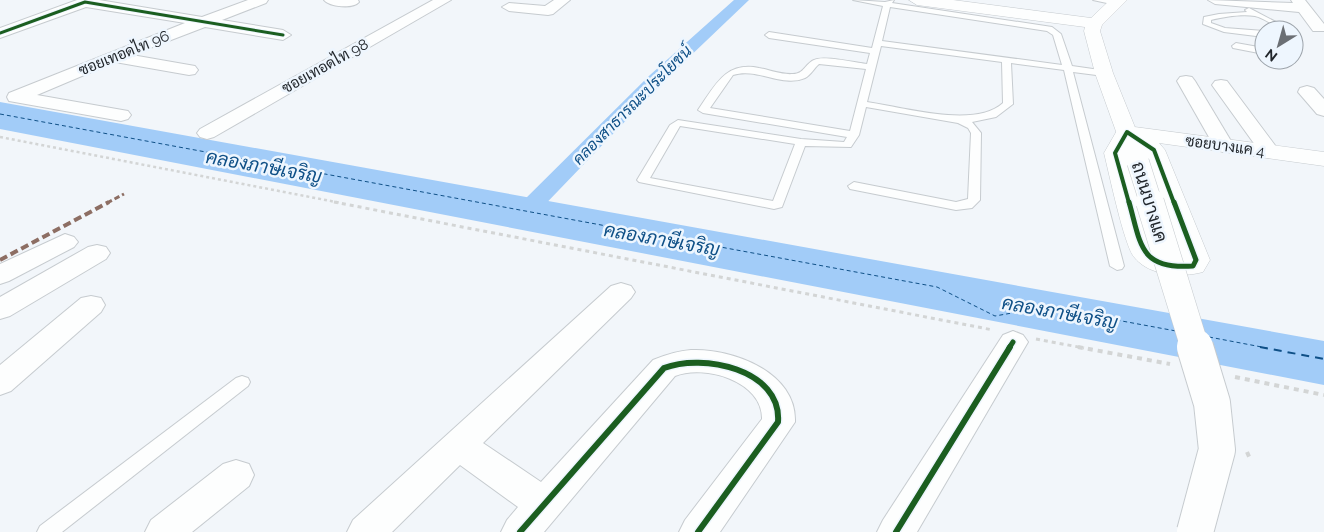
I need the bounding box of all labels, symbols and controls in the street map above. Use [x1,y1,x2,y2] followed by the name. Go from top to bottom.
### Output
[1254,20,1304,70] north arrow
[76,26,172,79] street label: ซอยเทอดไท 96
[278,34,371,97] street label: ซอยเทอดไท 98
[566,38,697,168] water label: คลองสาธารณะประโยชน์
[1262,46,1280,65] text: N
[1184,132,1266,160] street label: ซอยบางแค 4
[204,144,324,188] water label: คลองภาษีเจริญ
[1128,159,1172,245] street label: ถนนบางแค
[602,217,722,261] water label: คลองภาษีเจริญ
[1000,290,1120,334] water label: คลองภาษีเจริญ

